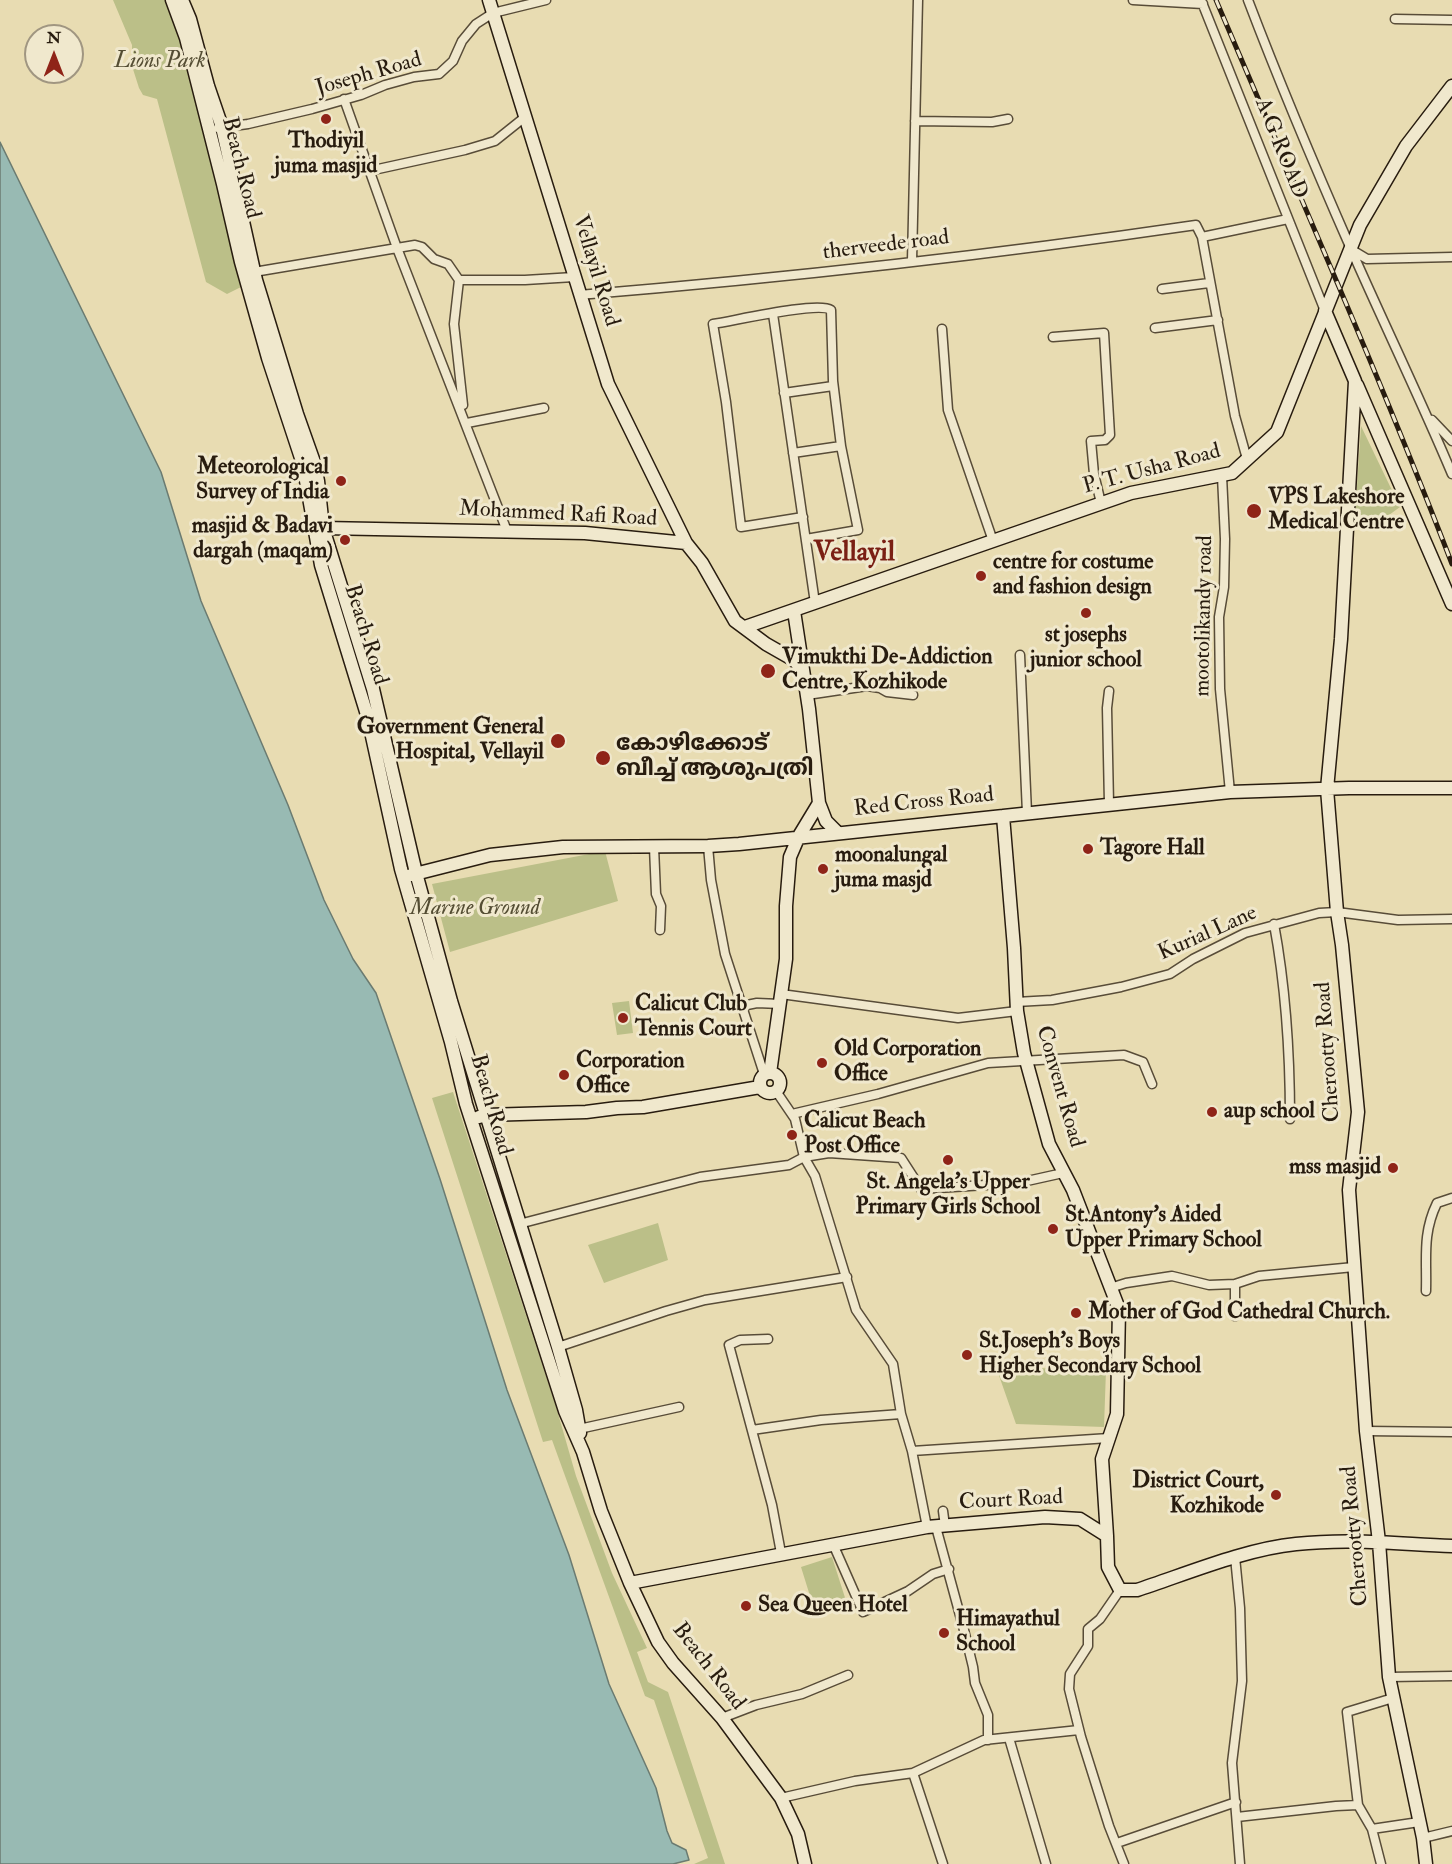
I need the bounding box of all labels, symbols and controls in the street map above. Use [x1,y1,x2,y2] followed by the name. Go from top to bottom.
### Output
[24,24,84,84] north arrow
[47,28,61,48] text: N
[313,47,425,103] street label: Joseph Road
[114,49,206,75] park label: Lions Park
[1248,95,1312,203] street label: A G ROAD
[319,112,333,126] marker: Thodiyil juma masjid
[215,115,265,221] street label: Beach Road
[275,129,377,180] place label: Thodiyil juma masjid
[566,212,624,330] street label: Vellayil Road
[821,225,951,267] street label: therveede road
[1080,439,1224,501] street label: P. T. Usha Road
[196,455,329,506] place label: Meteorological Survey of India
[334,474,348,488] marker: Meteorological Survey of India
[1268,485,1405,536] place label: VPS Lakeshore Medical Centre
[458,497,658,533] street label: Mohammed Rafi Road
[1245,502,1263,520] marker: VPS Lakeshore Medical Centre
[192,514,333,566] place label: masjid & Badavi dargah (maqam)
[338,533,352,547] marker: masjid & Badavi dargah (maqam)
[1190,535,1220,697] street label: mootolikandy road
[813,537,895,571] district label: Vellayil
[993,550,1153,602] place label: centre for costume and fashion design
[974,569,988,583] marker: centre for costume and fashion design
[337,582,393,688] street label: Beach Road
[1079,606,1093,620] marker: st josephs junior school
[1030,623,1142,674] place label: st josephs junior school
[782,645,993,696] place label: Vimukthi De-Addiction Centre, Kozhikode
[759,662,777,680] marker: Vimukthi De-Addiction Centre, Kozhikode
[357,715,544,766] place label: Government General Hospital, Vellayil
[549,732,567,750] marker: Government General Hospital, Vellayil
[616,732,814,784] place label: കോഴിക്കോട് ബീച്ച് ആശുപത്രി
[594,749,612,767] marker: കോഴിക്കോട് ബീച്ച് ആശുപത്രി
[853,783,995,823] street label: Red Cross Road
[1100,836,1205,862] place label: Tagore Hall
[1081,842,1095,856] marker: Tagore Hall
[835,843,947,894] place label: moonalungal juma masjd
[816,862,830,876] marker: moonalungal juma masjd
[410,896,540,922] park label: Marine Ground
[1155,901,1261,967] street label: Kurial Lane
[1311,981,1347,1123] street label: Cherootty Road
[635,992,752,1044] place label: Calicut Club Tennis Court
[616,1011,630,1025] marker: Calicut Club Tennis Court
[1029,1023,1089,1151] street label: Convent Road
[834,1037,981,1088] place label: Old Corporation Office
[576,1049,685,1100] place label: Corporation Office
[463,1052,517,1158] street label: Beach Road
[815,1056,829,1070] marker: Old Corporation Office
[557,1068,571,1082] marker: Corporation Office
[1224,1099,1315,1125] place label: aup school
[1205,1105,1219,1119] marker: aup school
[804,1109,925,1160] place label: Calicut Beach Post Office
[785,1128,799,1142] marker: Calicut Beach Post Office
[941,1153,955,1167] marker: St. Angela's Upper Primary Girls School
[1289,1155,1381,1181] place label: mss masjid
[1386,1161,1400,1175] marker: mss masjid
[856,1170,1040,1222] place label: St. Angela's Upper Primary Girls School
[1065,1203,1262,1254] place label: St.Antony's Aided Upper Primary School
[1046,1222,1060,1236] marker: St.Antony's Aided Upper Primary School
[1088,1300,1390,1326] place label: Mother of God Cathedral Church.
[1069,1306,1083,1320] marker: Mother of God Cathedral Church.
[979,1329,1201,1380] place label: St.Joseph's Boys Higher Secondary School
[960,1348,974,1362] marker: St.Joseph's Boys Higher Secondary School
[1337,1465,1375,1607] street label: Cherootty Road
[1132,1469,1264,1520] place label: District Court, Kozhikode
[958,1485,1064,1517] street label: Court Road
[1269,1488,1283,1502] marker: District Court, Kozhikode
[758,1593,908,1619] place label: Sea Queen Hotel
[739,1599,753,1613] marker: Sea Queen Hotel
[956,1607,1060,1658] place label: Himayathul School
[666,1618,750,1716] street label: Beach Road
[937,1626,951,1640] marker: Himayathul School

